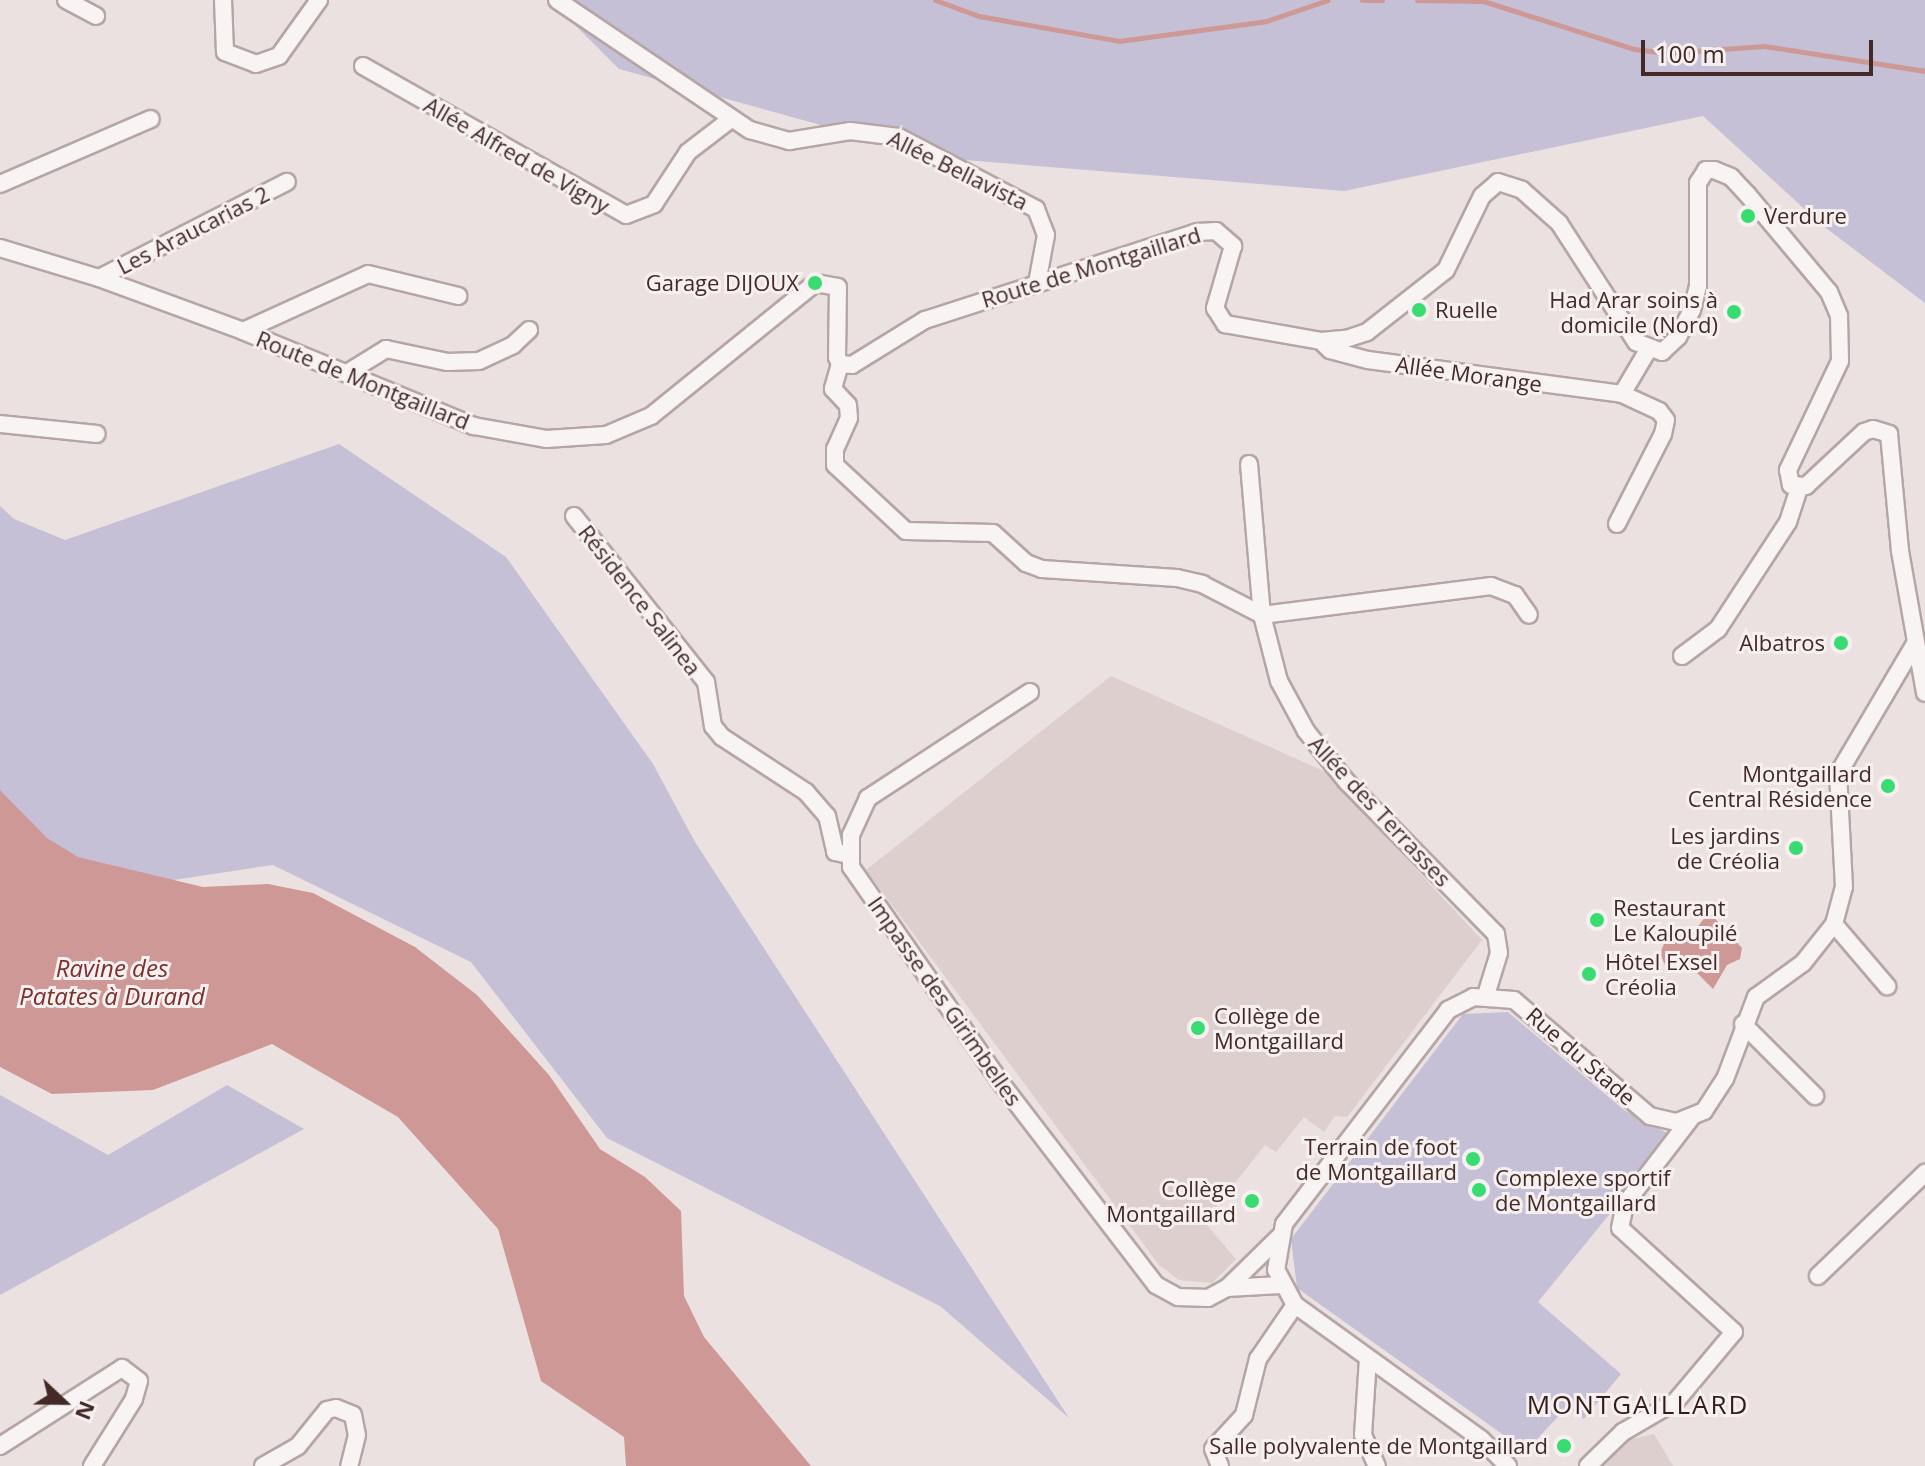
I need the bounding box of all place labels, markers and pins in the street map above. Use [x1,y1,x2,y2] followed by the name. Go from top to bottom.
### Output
[1764,203,1847,229] place label: Verdure
[1739,207,1757,225] marker: Verdure
[646,270,799,296] place label: Garage DIJOUX
[806,274,824,292] marker: Garage DIJOUX
[1549,286,1718,338] place label: Had Arar soins à domicile (Nord)
[1435,297,1498,323] place label: Ruelle
[1410,301,1428,319] marker: Ruelle
[1725,303,1743,321] marker: Had Arar soins à domicile (Nord)
[1739,630,1825,656] place label: Albatros
[1832,634,1850,652] marker: Albatros
[1688,760,1872,812] place label: Montgaillard Central Résidence
[1879,777,1897,795] marker: Montgaillard Central Résidence
[1670,822,1780,874] place label: Les jardins de Créolia
[1787,839,1805,857] marker: Les jardins de Créolia
[1613,894,1737,946] place label: Restaurant Le Kaloupilé
[1588,911,1606,929] marker: Restaurant Le Kaloupilé
[1605,948,1718,1000] place label: Hôtel Exsel Créolia
[1580,965,1598,983] marker: Hôtel Exsel Créolia
[1214,1002,1344,1054] place label: Collège de Montgaillard
[1189,1019,1207,1037] marker: Collège de Montgaillard
[1296,1133,1457,1184] place label: Terrain de foot de Montgaillard
[1464,1150,1482,1168] marker: Terrain de foot de Montgaillard
[1495,1164,1670,1216] place label: Complexe sportif de Montgaillard
[1106,1175,1236,1226] place label: Collège Montgaillard
[1470,1181,1488,1199] marker: Complexe sportif de Montgaillard
[1243,1192,1261,1210] marker: Collège Montgaillard
[1209,1433,1548,1459] place label: Salle polyvalente de Montgaillard
[1555,1437,1573,1455] marker: Salle polyvalente de Montgaillard

